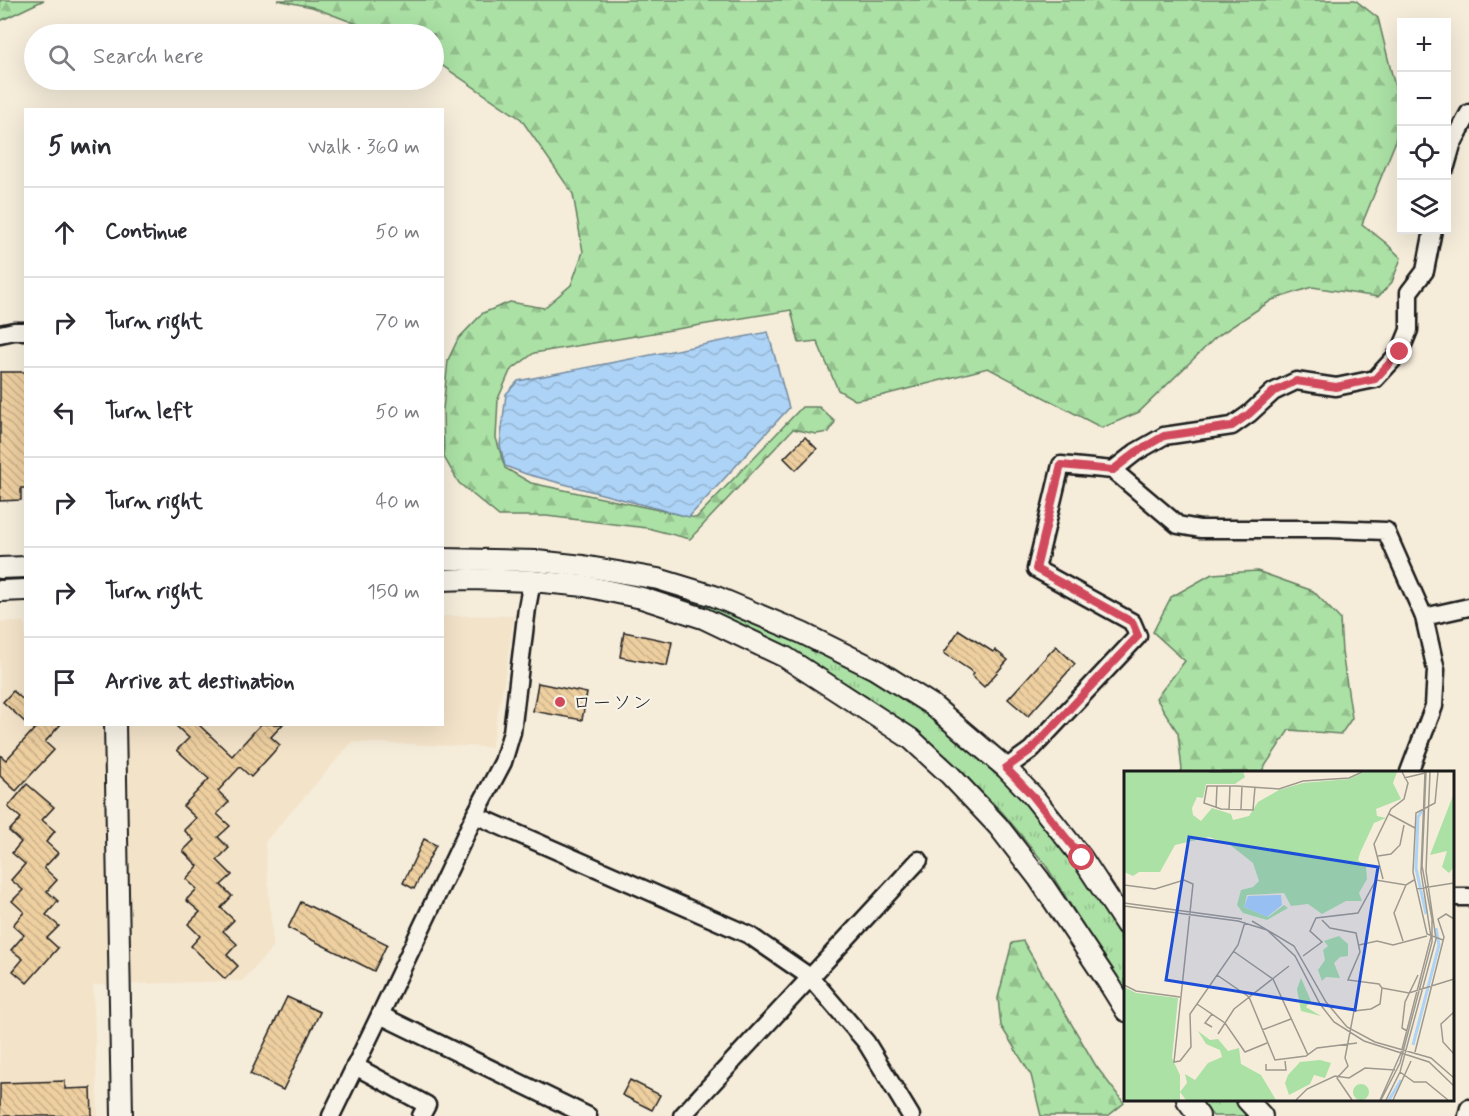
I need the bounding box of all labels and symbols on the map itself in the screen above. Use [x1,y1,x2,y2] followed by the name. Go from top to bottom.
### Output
[1386,338,1412,364] route end
[572,690,652,717] place label: ローソン
[553,695,567,709] marker: ローソン
[1124,771,1454,1101] inset map
[1068,844,1094,870] route start

